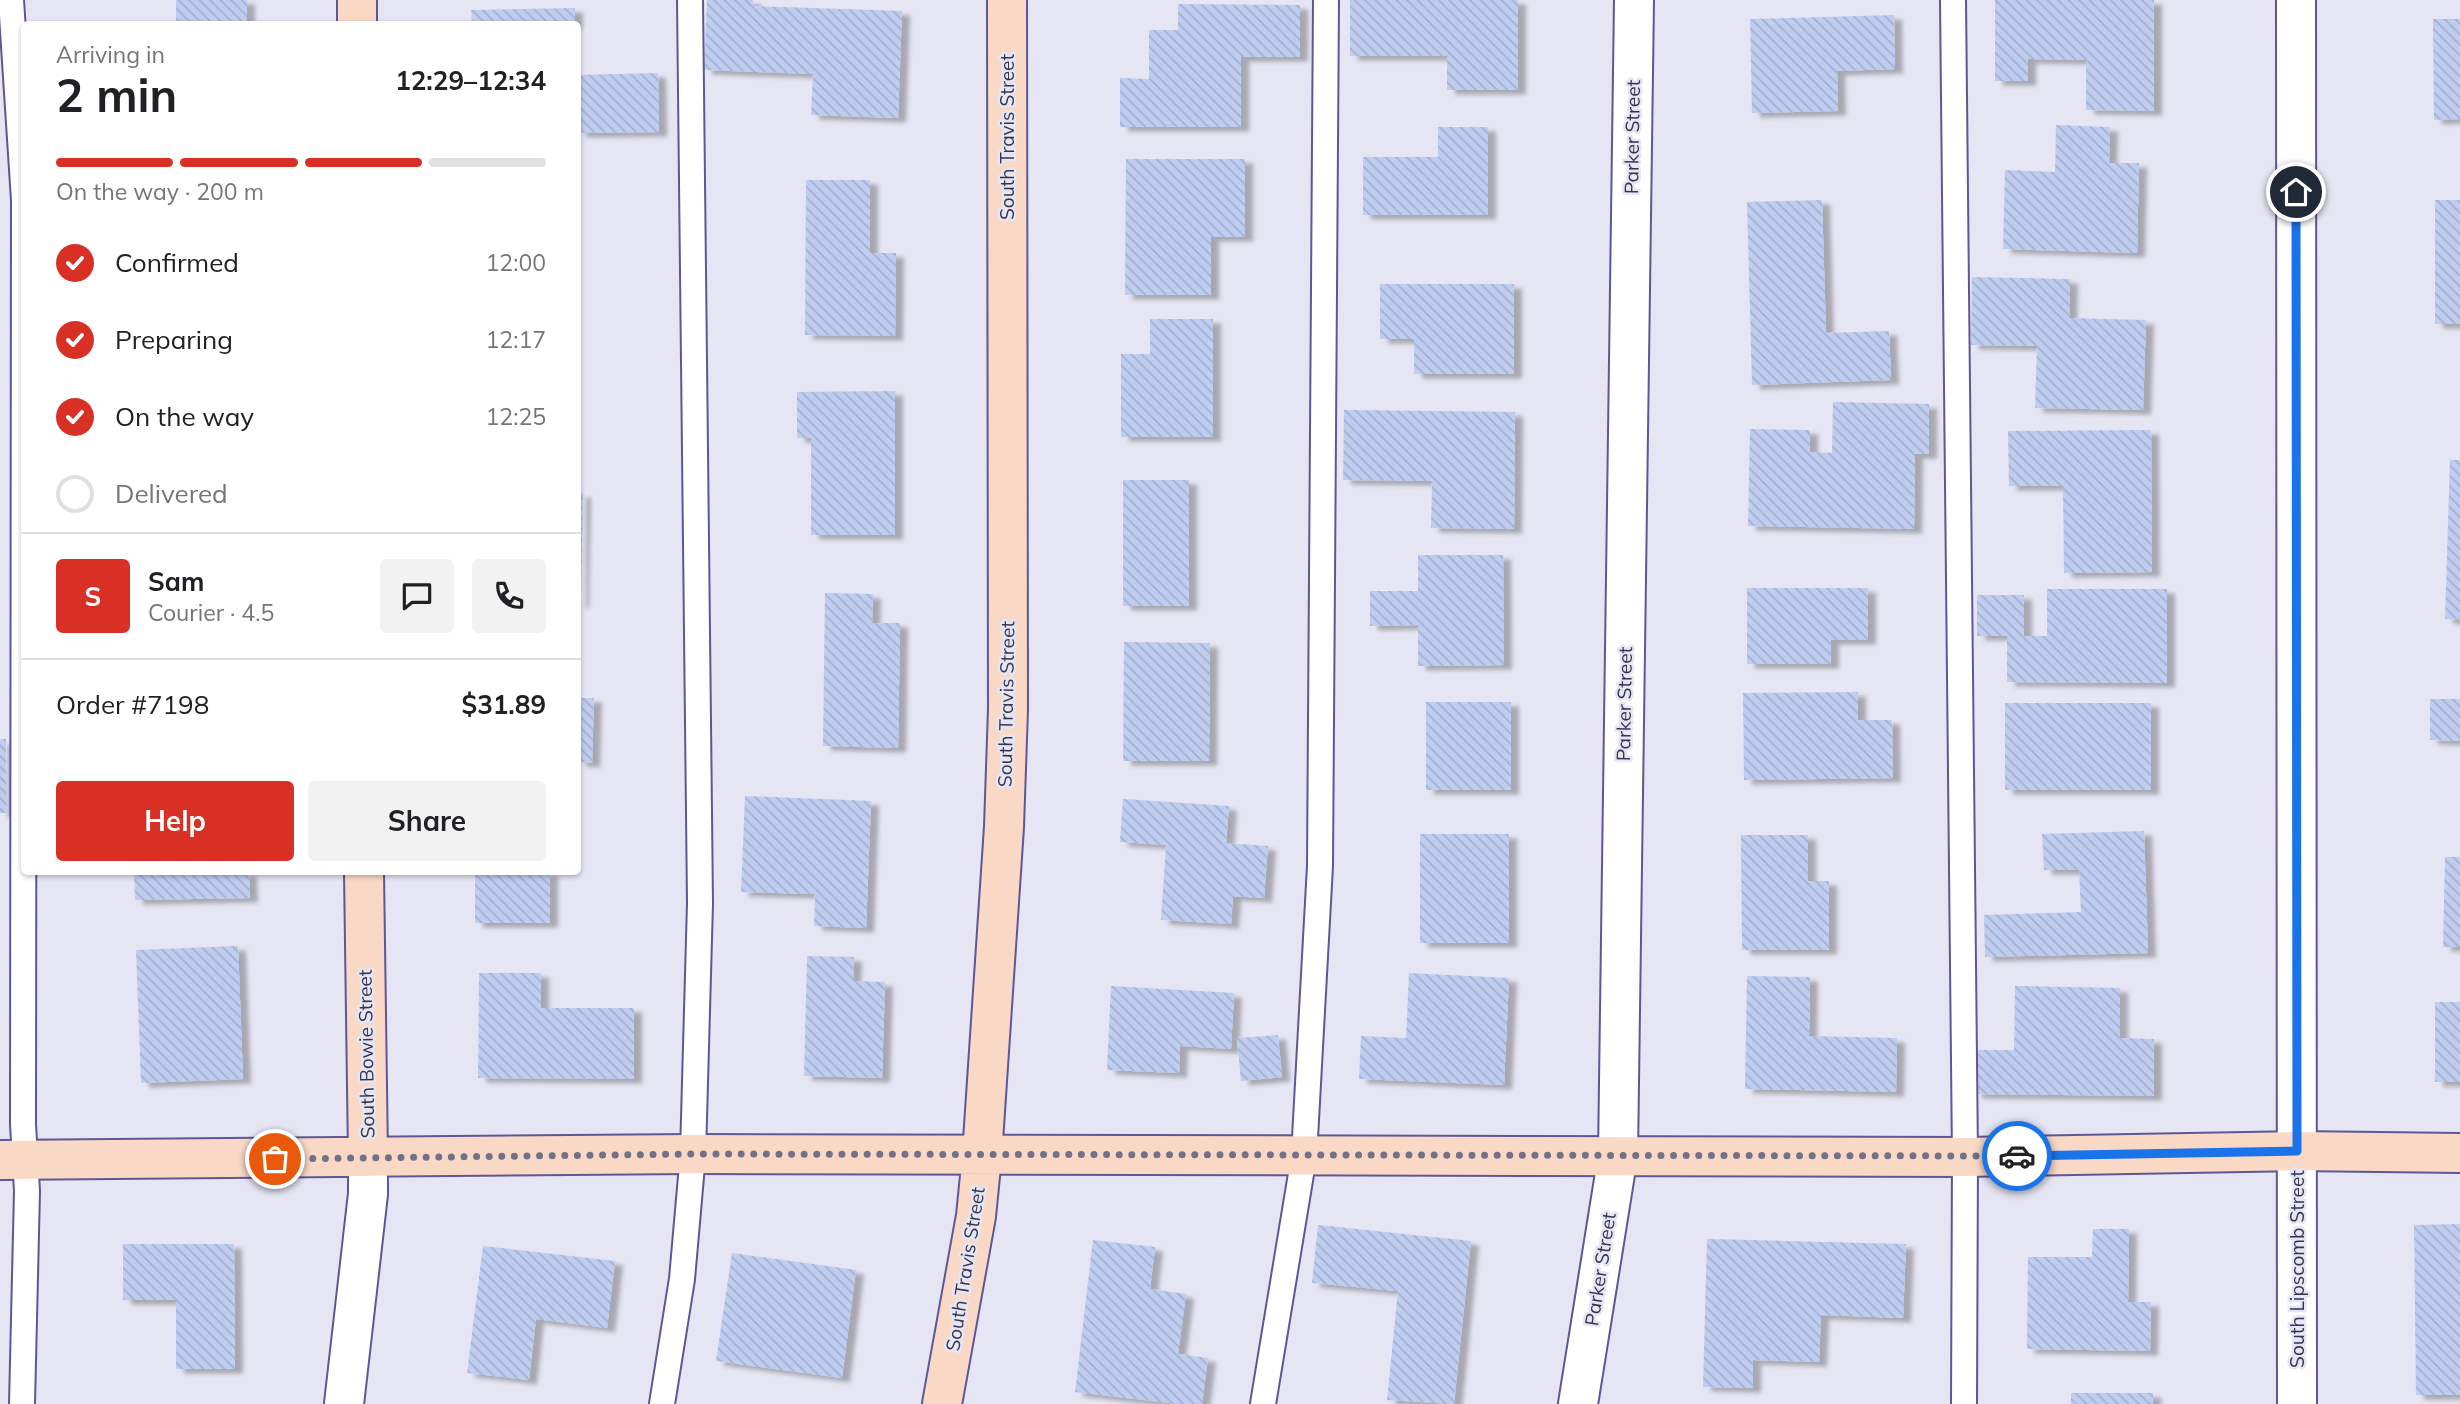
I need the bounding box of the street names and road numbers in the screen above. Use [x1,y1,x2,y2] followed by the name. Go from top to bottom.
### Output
[995,54,1019,220] street label: South Travis Street
[1619,79,1645,194] street label: Parker Street
[993,620,1019,787] street label: South Travis Street
[1611,646,1637,761] street label: Parker Street
[353,969,379,1139] street label: South Bowie Street
[2285,1170,2309,1368] street label: South Lipscomb Street
[940,1185,990,1353] street label: South Travis Street
[1579,1210,1621,1327] street label: Parker Street

